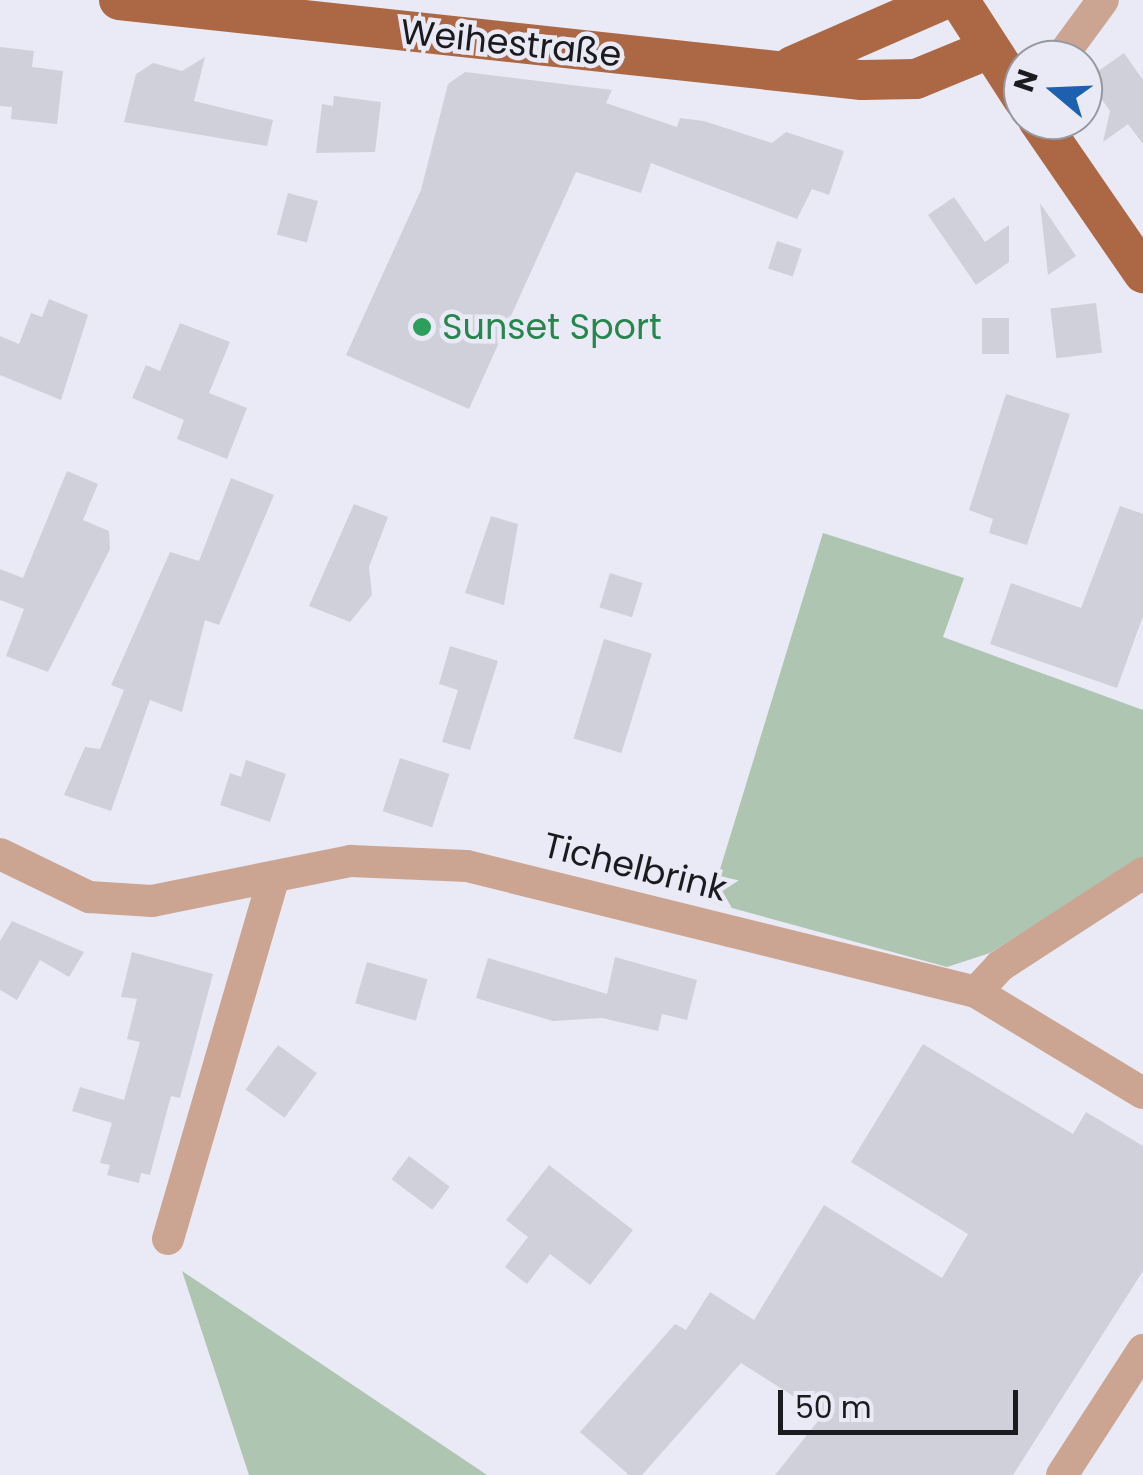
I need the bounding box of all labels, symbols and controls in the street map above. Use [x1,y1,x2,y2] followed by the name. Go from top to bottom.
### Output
[398,11,624,75] street label: Weihestraße
[1003,40,1103,140] north arrow
[1004,64,1048,97] text: N
[442,306,662,348] place label: Sunset Sport
[411,316,433,338] marker: Sunset Sport
[539,824,731,910] street label: Tichelbrink
[783,1370,1023,1432] scale bar
[795,1386,872,1429] text: 50 m

